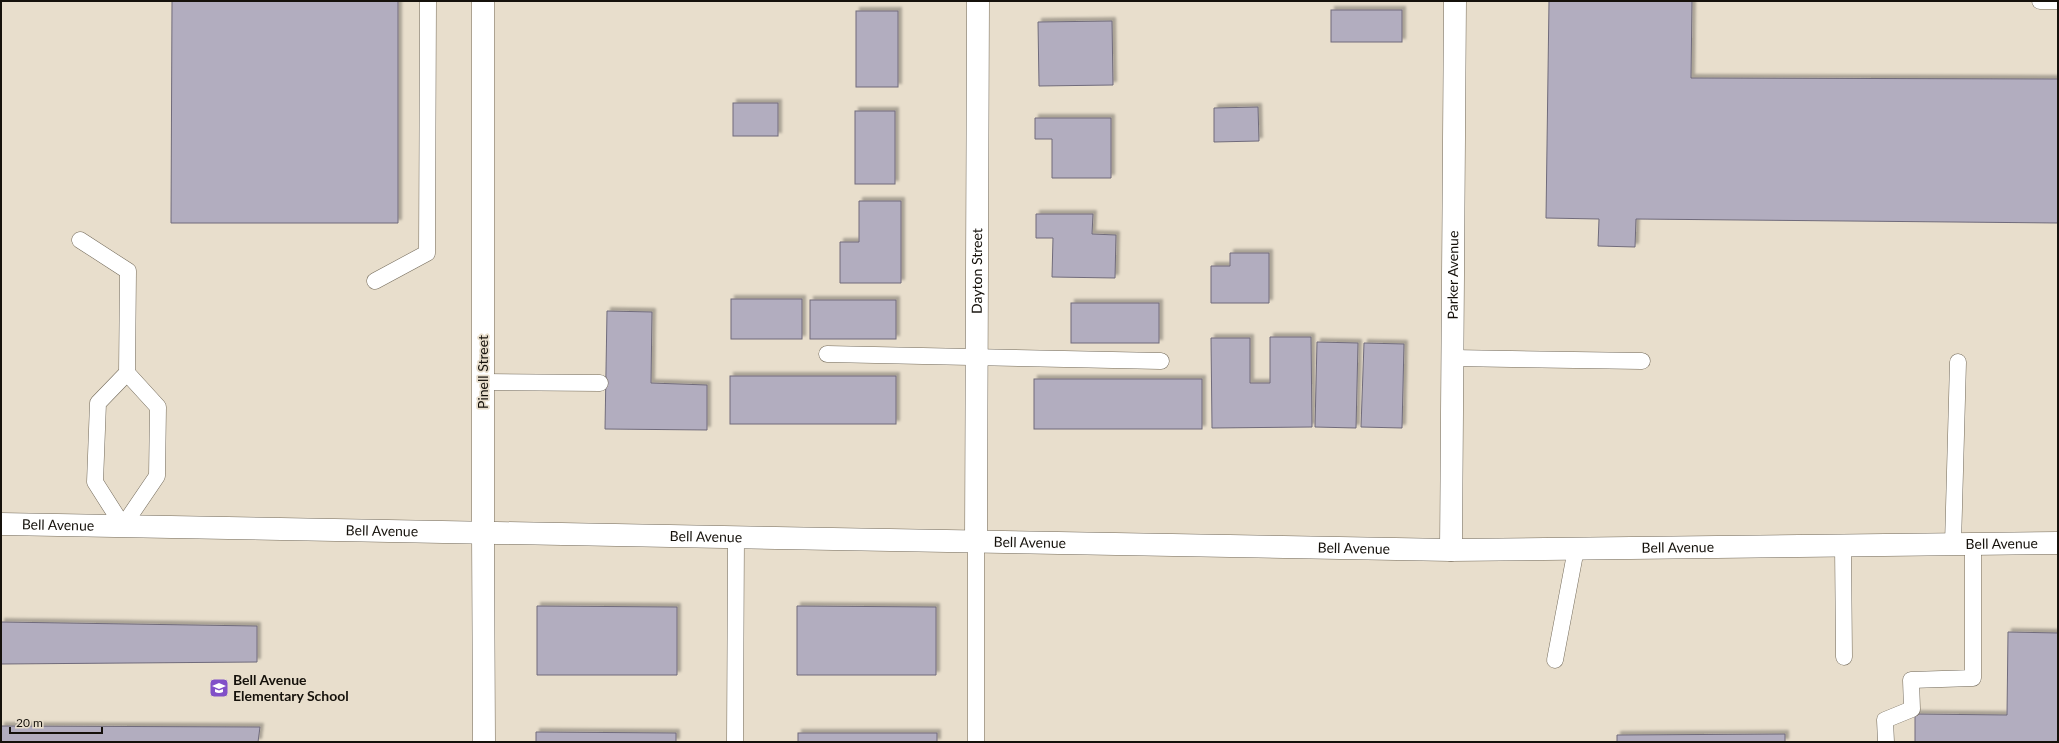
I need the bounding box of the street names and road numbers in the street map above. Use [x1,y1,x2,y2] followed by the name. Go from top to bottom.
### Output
[968,228,985,314] street label: Dayton Street
[1444,231,1461,319] street label: Parker Avenue
[474,335,491,409] street label: Pinell Street
[22,515,94,534] street label: Bell Avenue
[346,521,418,539] street label: Bell Avenue
[669,527,742,545] street label: Bell Avenue
[993,533,1066,551] street label: Bell Avenue
[1965,534,2038,552] street label: Bell Avenue
[1641,538,1714,556] street label: Bell Avenue
[1317,539,1390,557] street label: Bell Avenue

